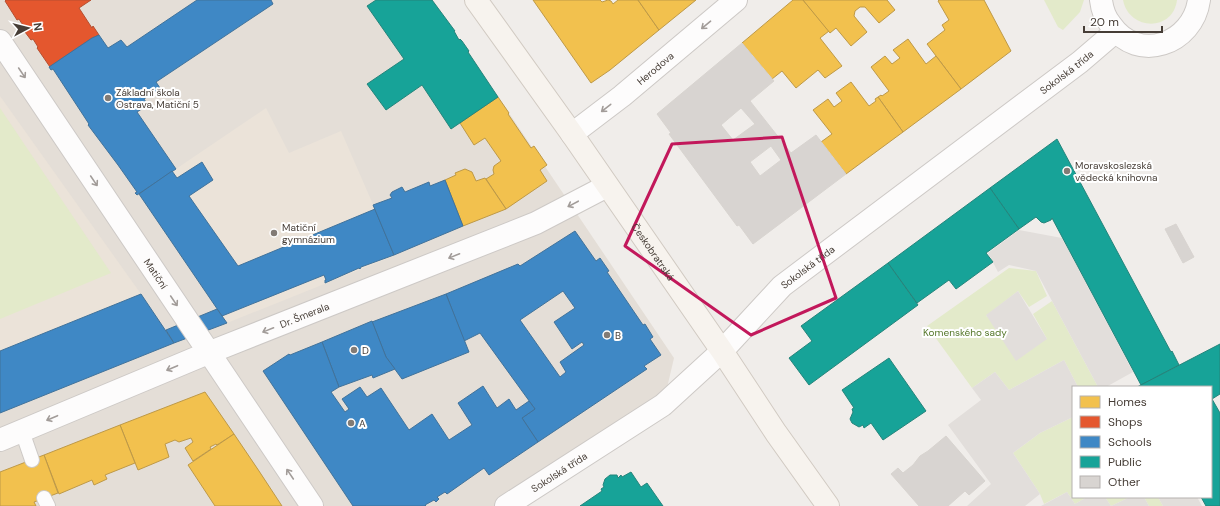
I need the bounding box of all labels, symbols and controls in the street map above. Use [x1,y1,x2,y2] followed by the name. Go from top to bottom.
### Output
[8,8,48,48] north arrow
[1084,8,1162,34] scale bar
[1090,14,1119,30] text: 20 m
[701,20,712,29] one-way arrow
[30,22,45,32] text: N
[1037,47,1096,97] street label: Sokolská třída
[634,49,676,87] street label: Herodova
[18,67,26,78] one-way arrow
[116,86,199,111] place label: Základní škola Ostrava, Matiční 5
[103,93,113,103] marker: Základní škola Ostrava, Matiční 5
[601,103,612,112] one-way arrow
[1075,159,1158,184] place label: Moravskoslezská vědecká knihovna
[1062,166,1072,176] marker: Moravskoslezská vědecká knihovna
[90,175,98,186] one-way arrow
[567,201,579,208] one-way arrow
[282,221,335,246] place label: Matiční gymnázium
[629,221,678,283] street label: Českobratrská
[269,228,279,238] marker: Matiční gymnázium
[778,242,837,291] street label: Sokolská třída
[448,253,460,260] one-way arrow
[141,256,171,292] street label: Matiční
[170,295,178,306] one-way arrow
[278,299,331,330] street label: Dr. Šmerala
[262,326,274,334] one-way arrow
[923,326,1007,339] park label: Komenského sady
[615,329,621,342] place label: B
[602,330,612,340] marker: B
[362,344,369,357] place label: D
[349,345,359,355] marker: D
[167,365,179,372] one-way arrow
[1072,386,1212,498] legend
[1108,394,1147,410] text: Homes
[1108,414,1143,430] text: Shops
[47,415,59,423] one-way arrow
[359,417,366,430] place label: A
[346,418,356,428] marker: A
[1108,434,1152,450] text: Schools
[528,449,590,495] street label: Sokolská třída
[1108,454,1142,470] text: Public
[286,468,294,479] one-way arrow
[1108,474,1141,490] text: Other

